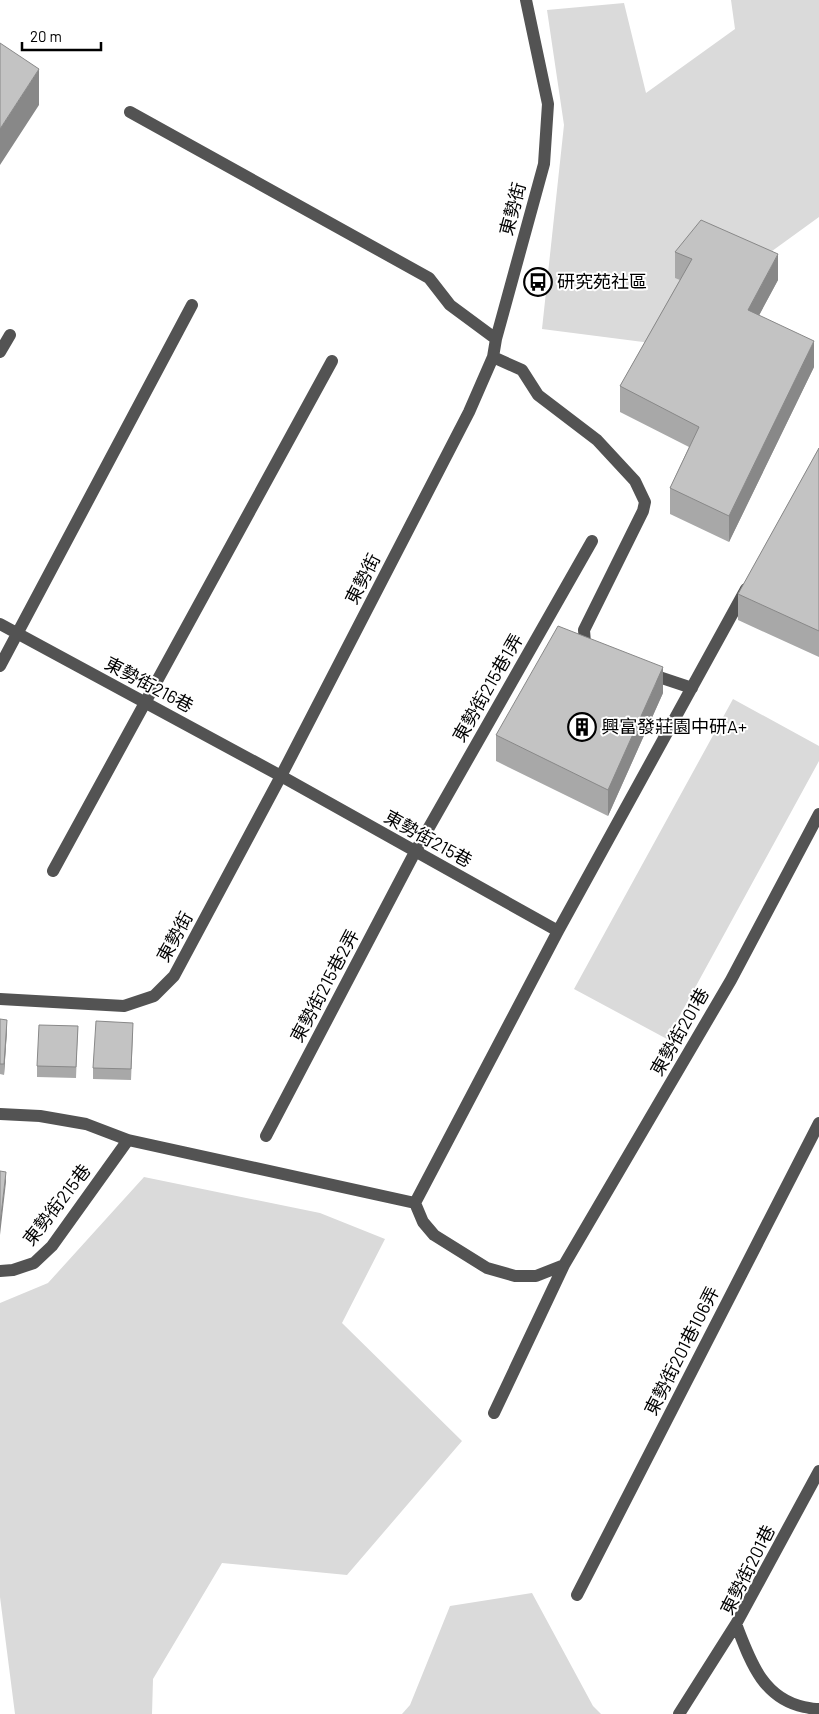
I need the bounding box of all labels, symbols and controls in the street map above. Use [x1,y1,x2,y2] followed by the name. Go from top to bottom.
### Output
[22,20,101,52] scale bar
[30,27,62,45] text: 20 m
[494,180,530,238] street label: 東勢街
[523,267,553,297] bus stop icon: 研究苑社區
[557,270,647,292] place label: 研究苑社區
[340,549,384,608] street label: 東勢街
[447,629,527,746] street label: 東勢街215巷1弄
[101,652,197,717] street label: 東勢街216巷
[567,712,597,742] building icon: 興富發莊園中研A+
[601,715,747,737] place label: 興富發莊園中研A+
[381,805,476,871] street label: 東勢街215巷
[151,908,197,965] street label: 東勢街
[285,925,363,1046] street label: 東勢街215巷2弄
[645,984,713,1079] street label: 東勢街201巷
[18,1159,95,1249] street label: 東勢街215巷
[639,1283,723,1419] street label: 東勢街201巷106弄
[715,1521,779,1618] street label: 東勢街201巷

